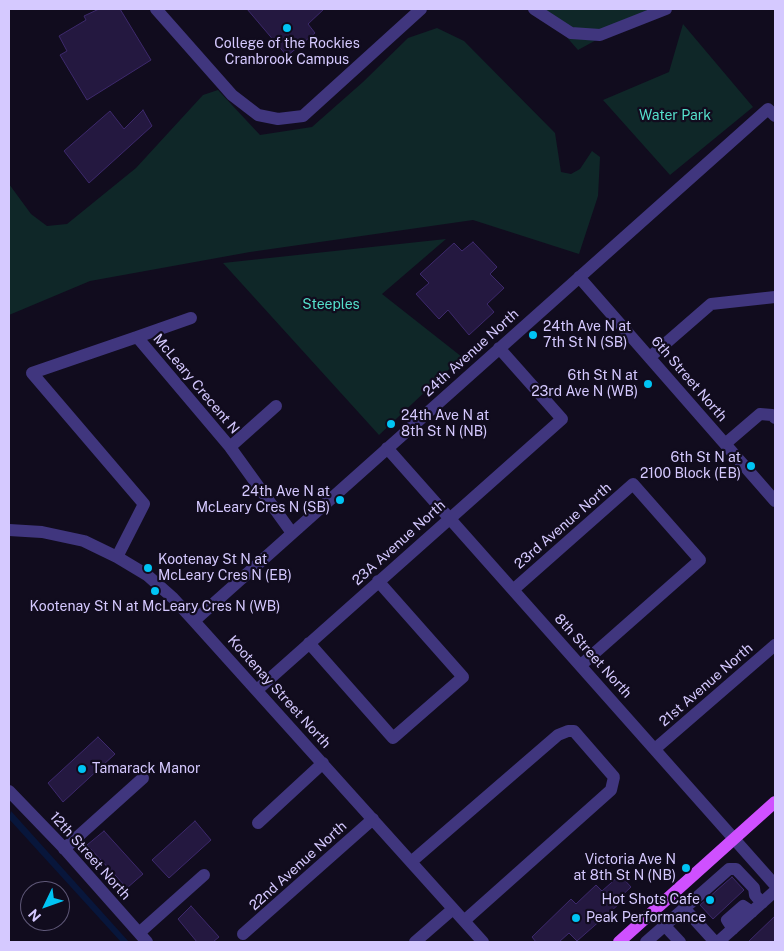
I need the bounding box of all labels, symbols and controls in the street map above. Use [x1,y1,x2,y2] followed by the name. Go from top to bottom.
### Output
[281,22,293,34] marker: College of the Rockies Cranbrook Campus
[214,36,360,68] place label: College of the Rockies Cranbrook Campus
[639,108,711,124] park label: Water Park
[302,297,360,313] park label: Steeples
[420,306,522,400] street label: 24th Avenue North
[543,319,631,352] place label: 24th Ave N at 7th St N (SB)
[527,329,539,341] marker: 24th Ave N at 7th St N (SB)
[149,331,243,437] street label: McLeary Crecent N
[648,333,730,425] street label: 6th Street North
[531,368,638,401] place label: 6th St N at 23rd Ave N (WB)
[642,378,654,390] marker: 6th St N at 23rd Ave N (WB)
[401,408,489,441] place label: 24th Ave N at 8th St N (NB)
[385,418,397,430] marker: 24th Ave N at 8th St N (NB)
[640,450,741,482] place label: 6th St N at 2100 Block (EB)
[745,460,757,472] marker: 6th St N at 2100 Block (EB)
[511,479,615,573] street label: 23rd Avenue North
[196,484,330,516] place label: 24th Ave N at McLeary Cres N (SB)
[334,494,346,506] marker: 24th Ave N at McLeary Cres N (SB)
[349,497,449,589] street label: 23A Avenue North
[158,552,292,584] place label: Kootenay St N at McLeary Cres N (EB)
[142,562,154,574] marker: Kootenay St N at McLeary Cres N (EB)
[149,585,161,597] marker: Kootenay St N at McLeary Cres N (WB)
[30,599,280,615] place label: Kootenay St N at McLeary Cres N (WB)
[551,610,635,702] street label: 8th Street North
[224,632,334,752] street label: Kootenay Street North
[656,640,756,730] street label: 21st Avenue North
[92,761,200,777] place label: Tamarack Manor
[76,763,88,775] marker: Tamarack Manor
[46,809,134,903] street label: 12th Street North
[246,818,350,914] street label: 22nd Avenue North
[573,852,676,884] place label: Victoria Ave N at 8th St N (NB)
[680,862,692,874] marker: Victoria Ave N at 8th St N (NB)
[20,881,70,931] north arrow
[602,892,700,908] place label: Hot Shots Cafe
[704,894,716,906] marker: Hot Shots Cafe
[25,906,44,925] text: N
[586,910,706,926] place label: Peak Performance
[570,912,582,924] marker: Peak Performance

